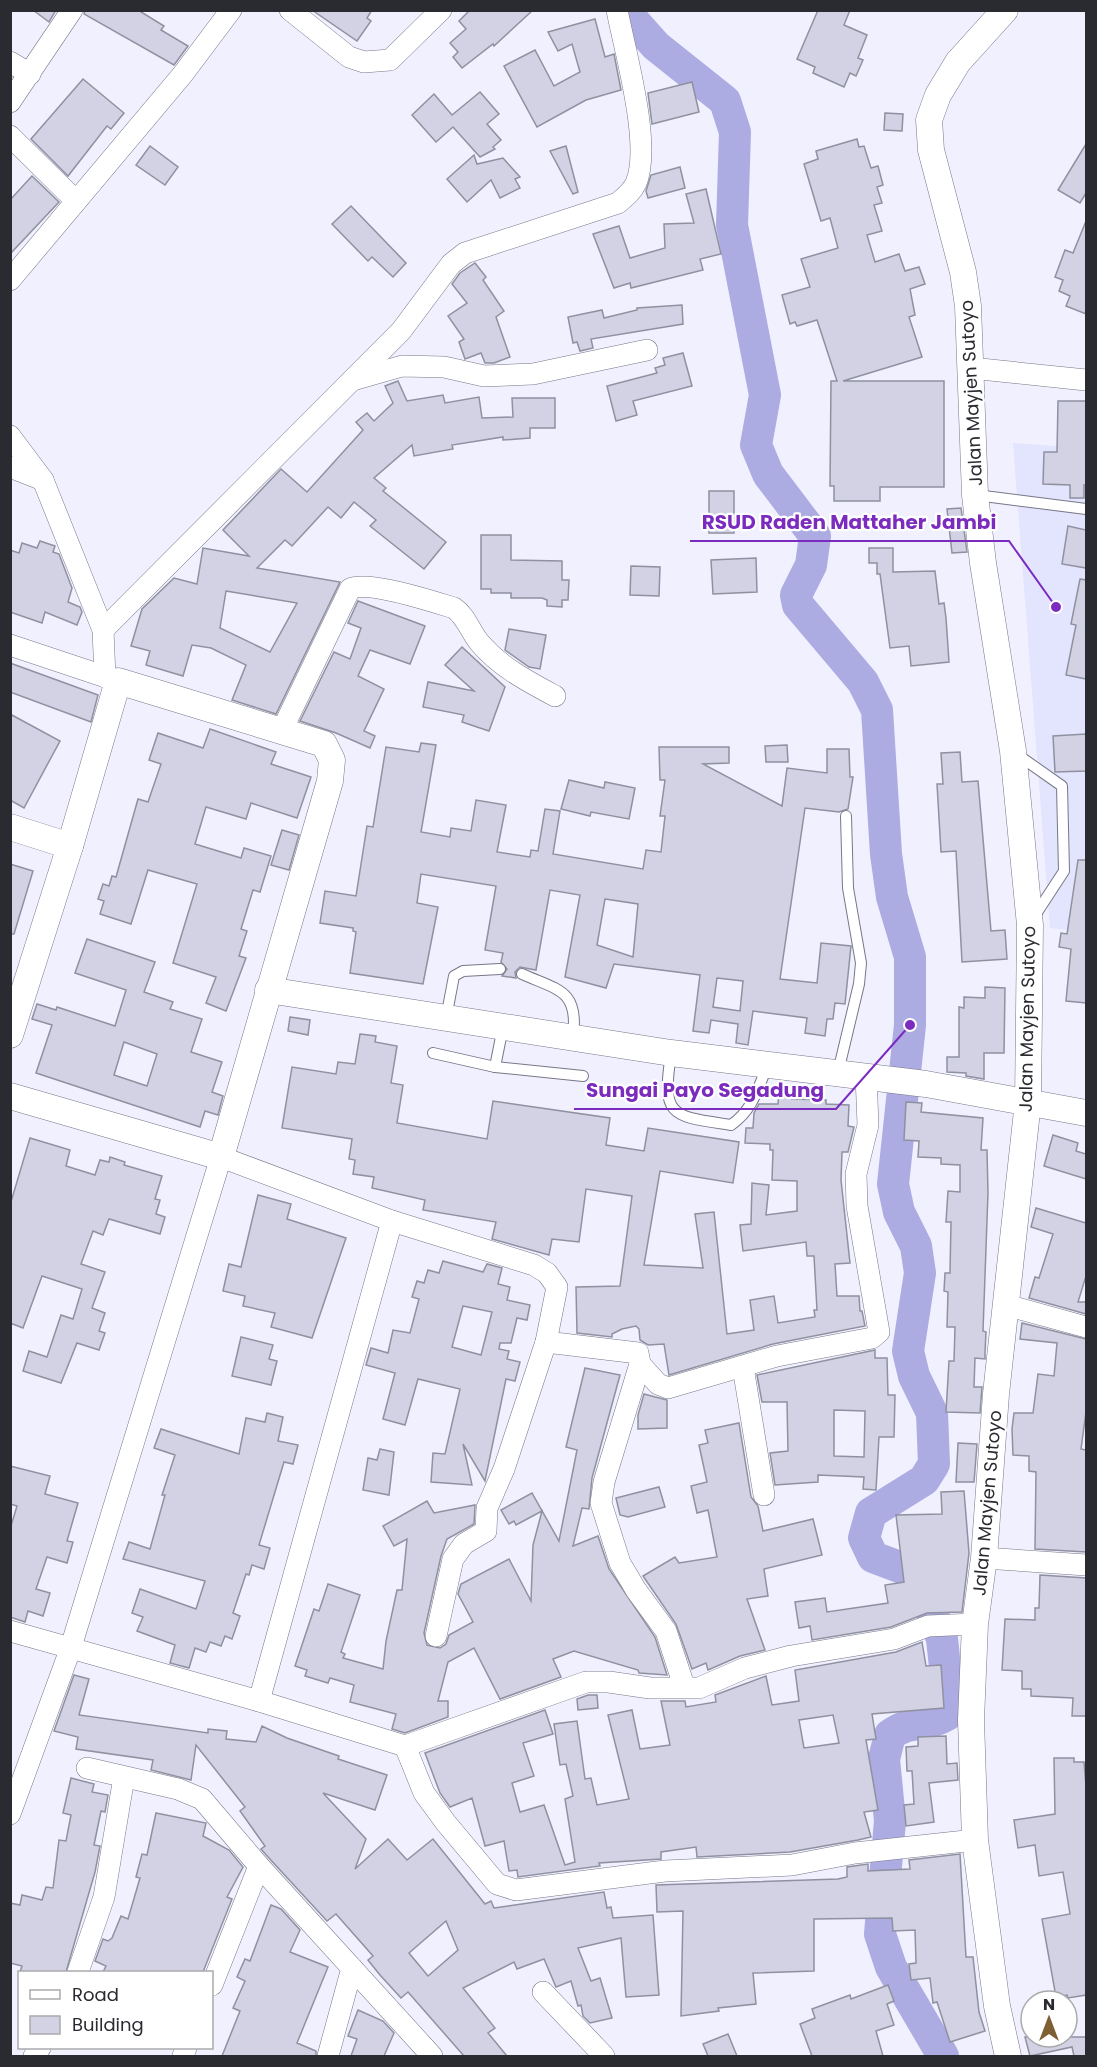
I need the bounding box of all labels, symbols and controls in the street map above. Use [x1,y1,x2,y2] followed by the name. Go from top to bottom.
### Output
[954,299,988,487] street label: Jalan Mayjen Sutoyo
[690,503,1009,541] callout: RSUD Raden Mattaher Jambi
[702,508,996,536] text: RSUD Raden Mattaher Jambi
[1013,926,1041,1112] street label: Jalan Mayjen Sutoyo
[574,1071,836,1109] callout: Sungai Payo Segadung
[586,1076,824,1104] text: Sungai Payo Segadung
[966,1409,1008,1597] street label: Jalan Mayjen Sutoyo
[18,1971,213,2049] legend
[72,1982,119,2007] text: Road
[1019,1989,1079,2049] north arrow
[1043,1993,1055,2016] text: N
[72,2012,144,2037] text: Building

